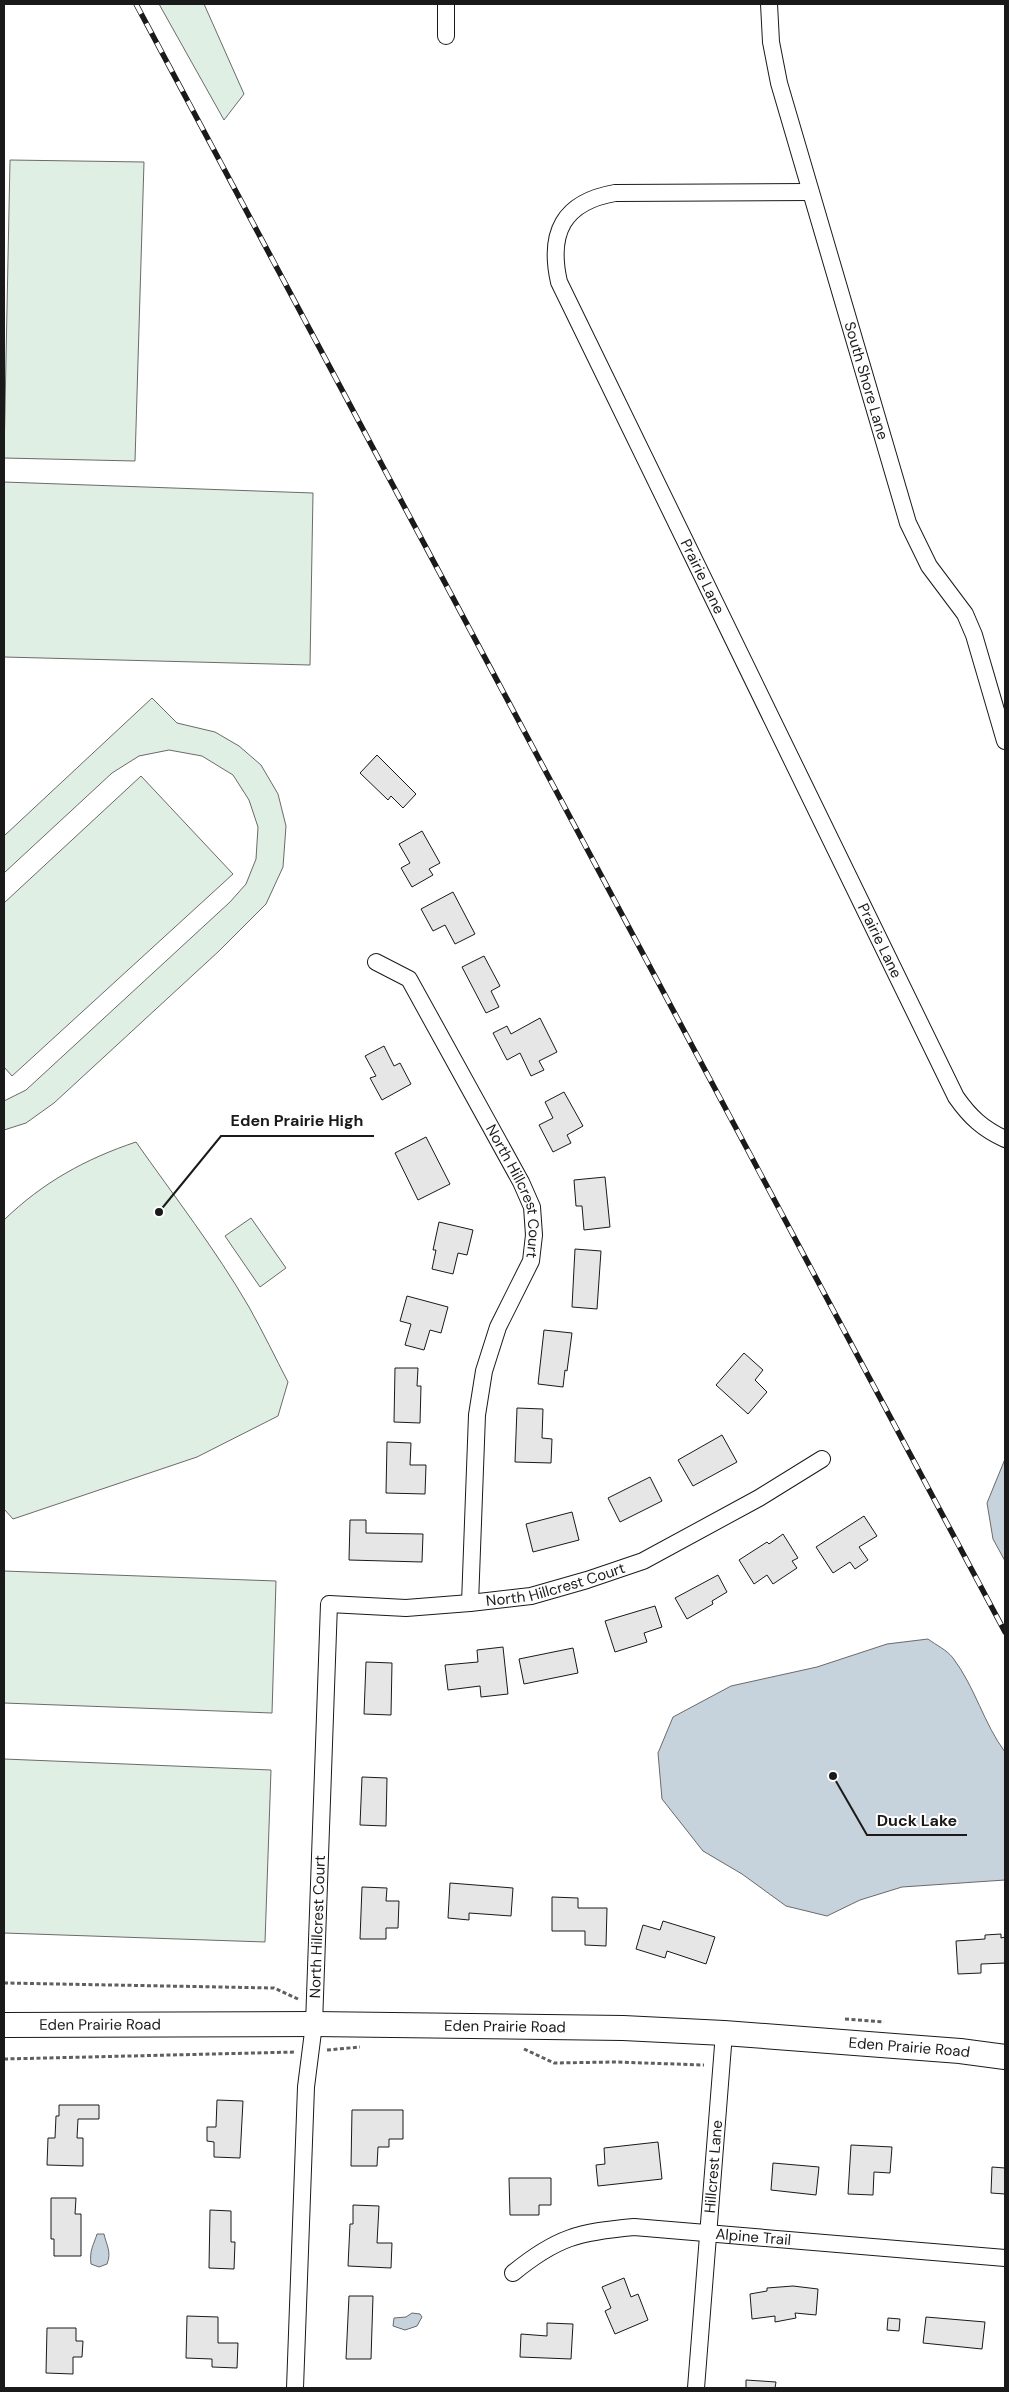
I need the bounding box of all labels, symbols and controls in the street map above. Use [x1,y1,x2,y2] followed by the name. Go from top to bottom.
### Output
[840,319,893,442] street label: South Shore Lane
[676,536,729,617] street label: Prairie Lane
[853,900,907,981] street label: Prairie Lane
[221,1105,374,1136] callout: Eden Prairie High
[231,1110,363,1131] text: Eden Prairie High
[481,1121,544,1259] street label: North Hillcrest Court
[485,1558,628,1611] street label: North Hillcrest Court
[867,1804,967,1835] callout: Duck Lake
[877,1810,957,1831] text: Duck Lake
[305,1855,330,1999] street label: North Hillcrest Court
[39,2014,161,2035] street label: Eden Prairie Road
[444,2016,566,2037] street label: Eden Prairie Road
[848,2033,971,2062] street label: Eden Prairie Road
[700,2119,727,2214] street label: Hillcrest Lane
[715,2224,792,2250] street label: Alpine Trail

